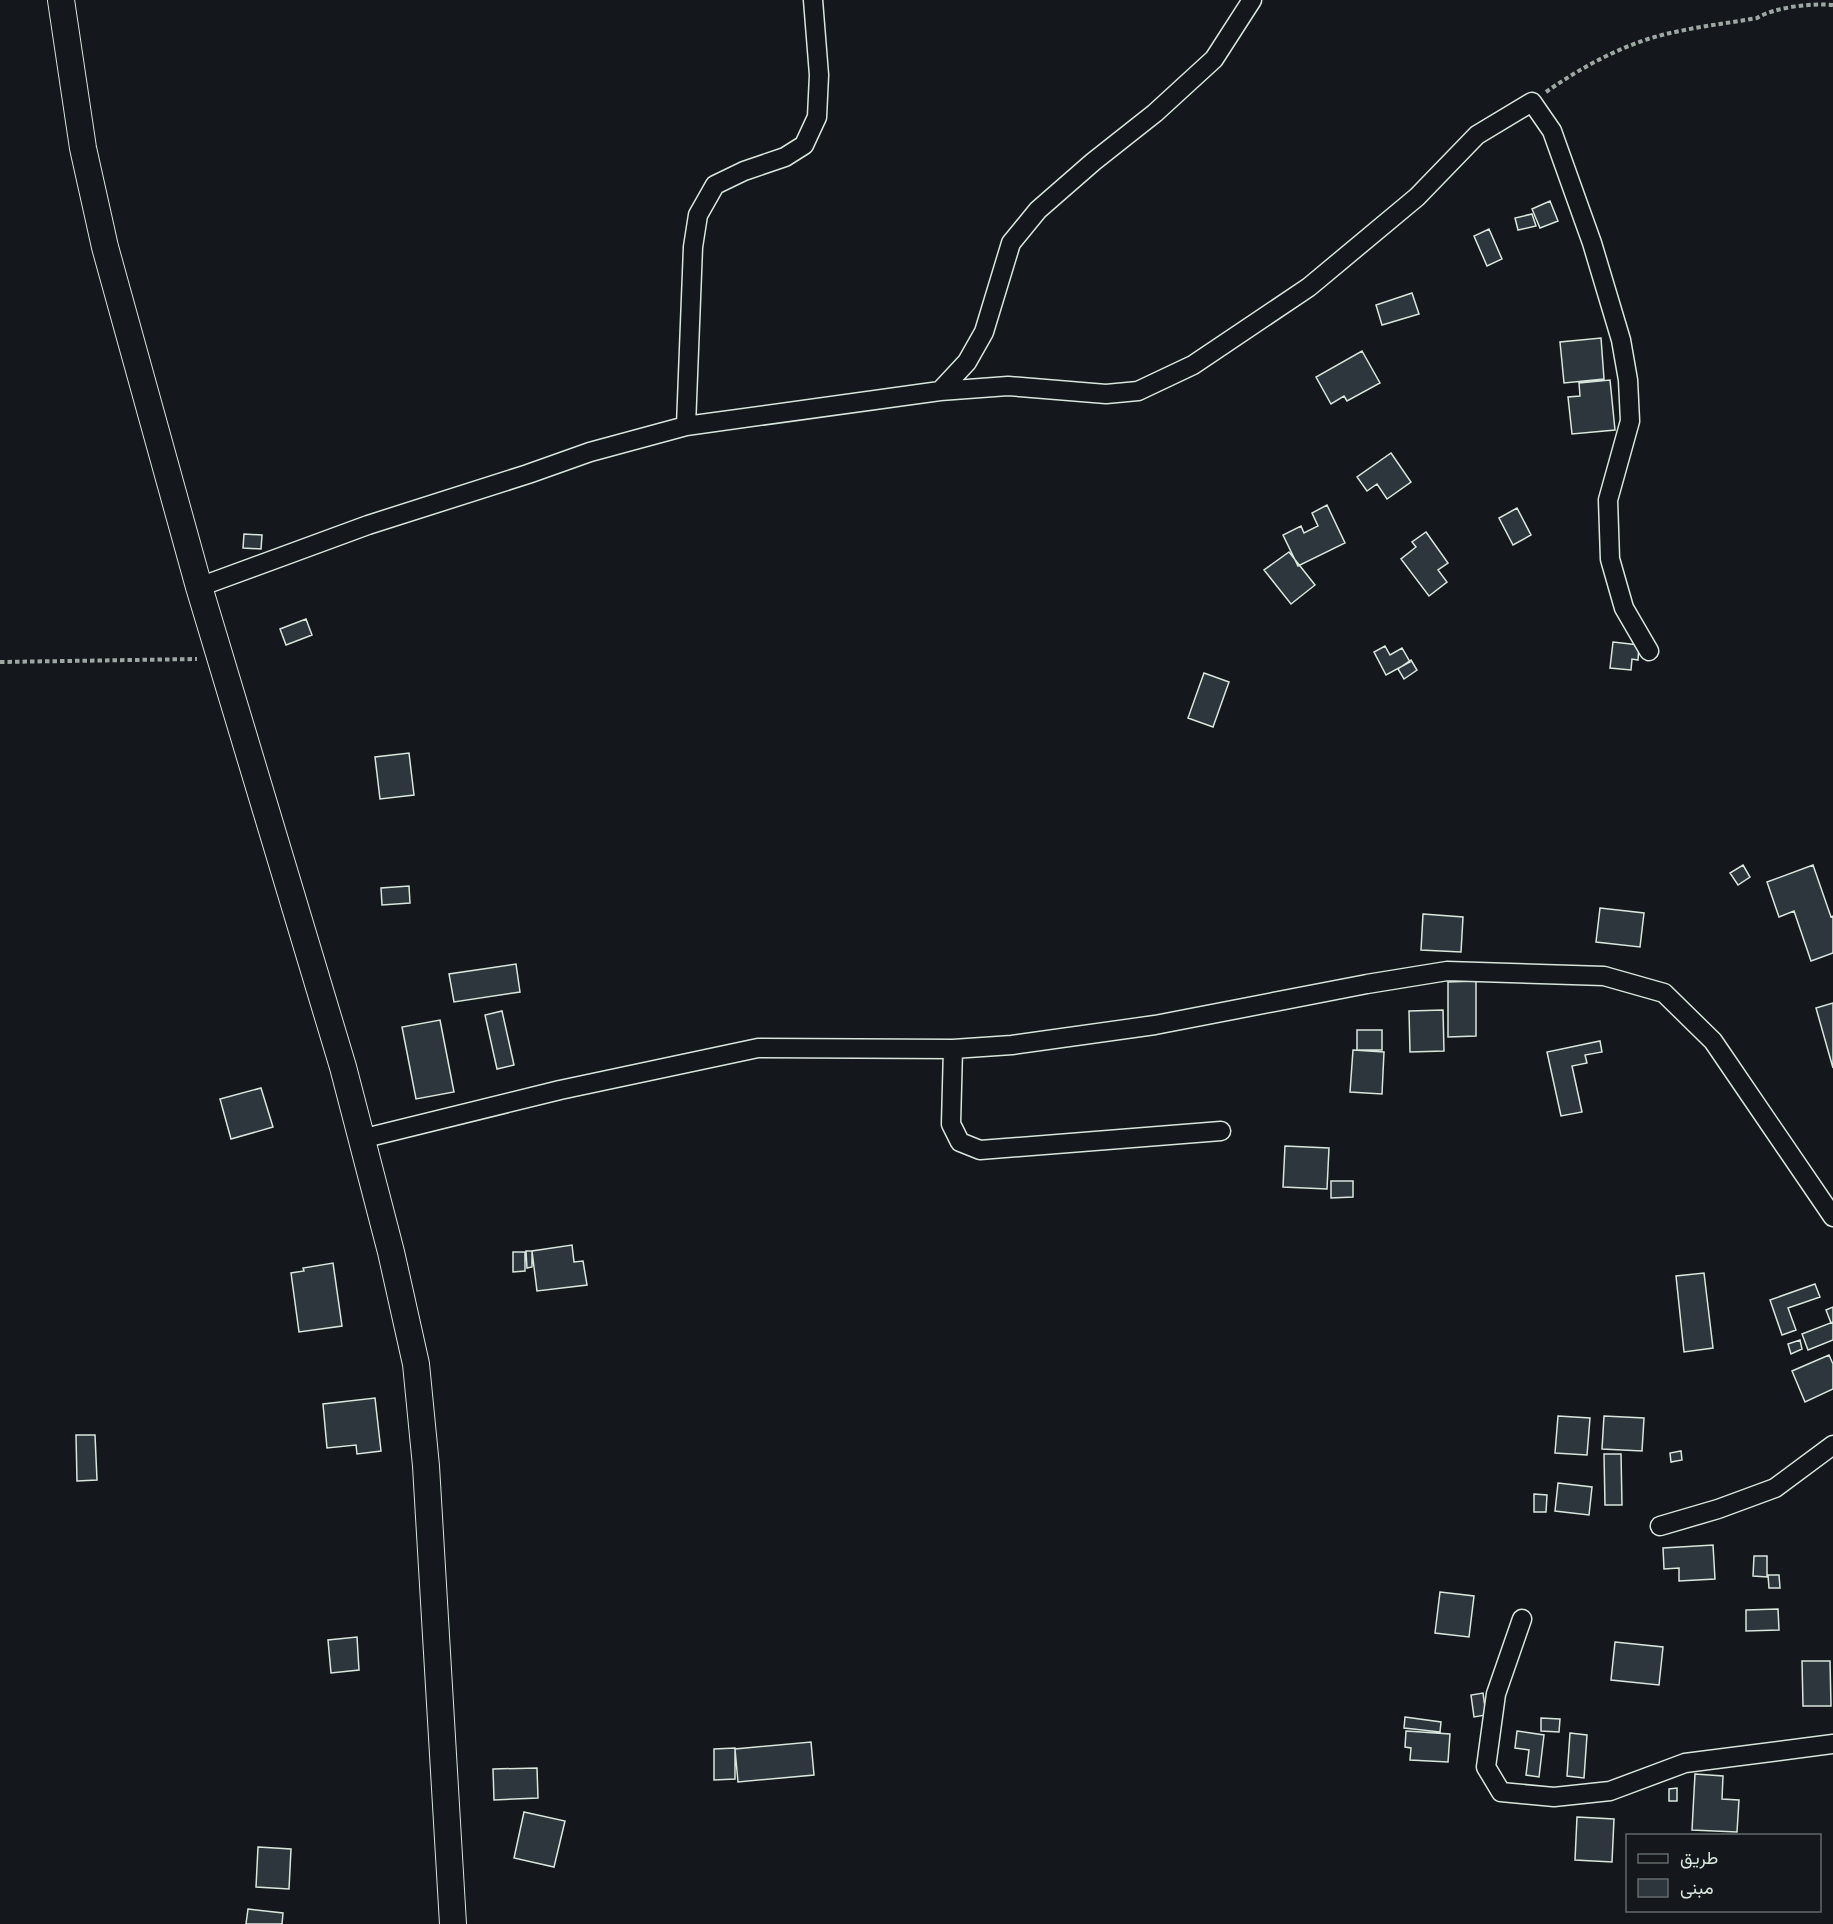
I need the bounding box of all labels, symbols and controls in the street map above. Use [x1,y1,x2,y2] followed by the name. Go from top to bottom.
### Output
[1626,1834,1821,1912] legend
[1680,1847,1718,1869] text: طريق
[1680,1877,1714,1899] text: مبنى

